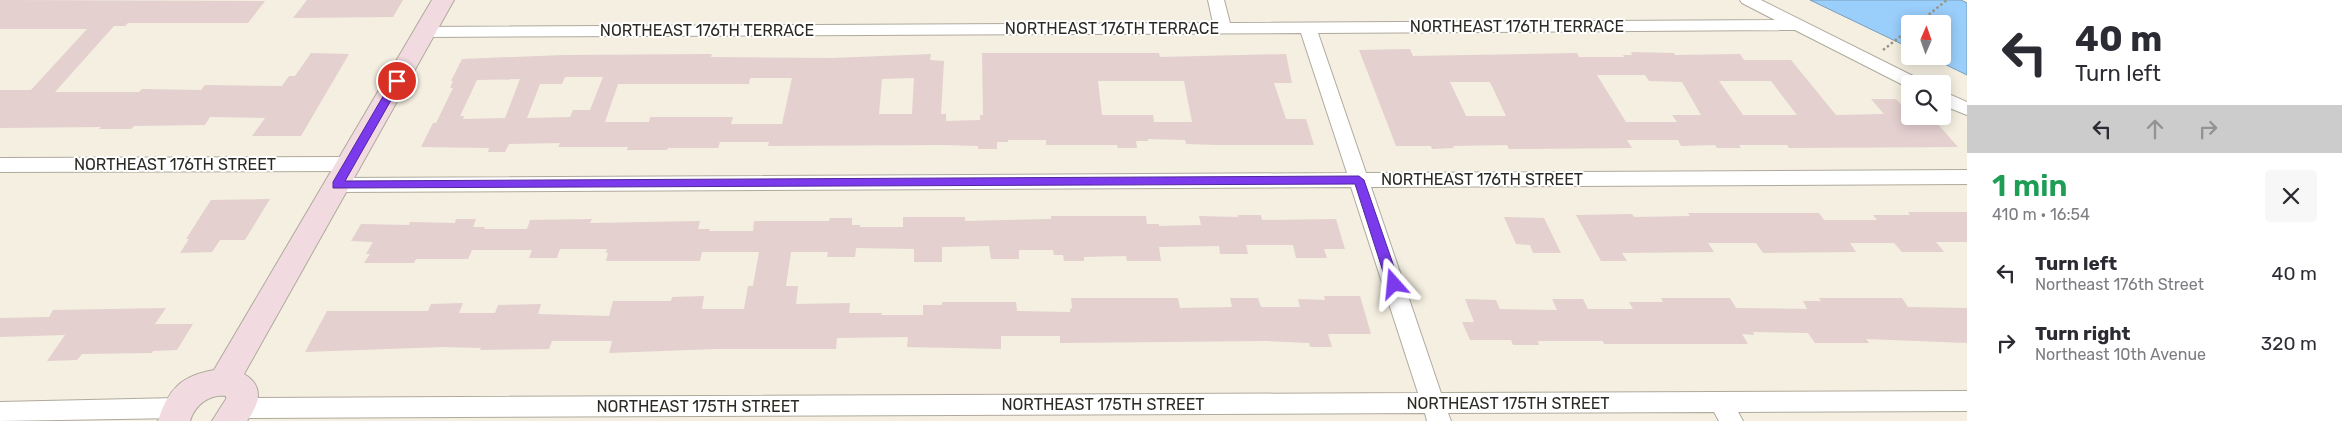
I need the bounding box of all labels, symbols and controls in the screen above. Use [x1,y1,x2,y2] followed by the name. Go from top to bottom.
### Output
[1901,15,1951,65] north arrow
[1901,15,1951,125] map controls
[1410,17,1624,36] street label: NORTHEAST 176TH TERRACE
[2075,18,2162,60] text: 40 m
[1005,19,1219,38] street label: NORTHEAST 176TH TERRACE
[1992,20,2057,85] icon: left
[600,21,814,40] street label: NORTHEAST 176TH TERRACE
[376,60,418,102] pin
[2075,60,2161,87] text: Turn left
[383,67,411,95] icon: arrive
[1901,75,1951,125] button: search
[2088,115,2116,143] icon: left
[2141,115,2169,143] icon: ahead
[2194,115,2222,143] icon: right
[74,155,276,174] street label: NORTHEAST 176TH STREET
[1992,168,2067,204] text: 1 min
[1381,170,1583,189] street label: NORTHEAST 176TH STREET
[2265,170,2317,222] button: close
[1992,205,2090,224] text: 410 m · 16:54
[2035,252,2117,275] text: Turn left
[1367,257,1419,309] position arrow
[1992,259,2020,287] icon: left
[2272,262,2317,285] text: 40 m
[2035,275,2204,294] text: Northeast 176th Street
[2035,322,2130,345] text: Turn right
[1992,329,2020,357] icon: right
[2261,332,2317,355] text: 320 m
[2035,345,2206,364] text: Northeast 10th Avenue
[1406,394,1610,413] street label: NORTHEAST 175TH STREET
[1001,395,1205,414] street label: NORTHEAST 175TH STREET
[596,397,800,416] street label: NORTHEAST 175TH STREET

